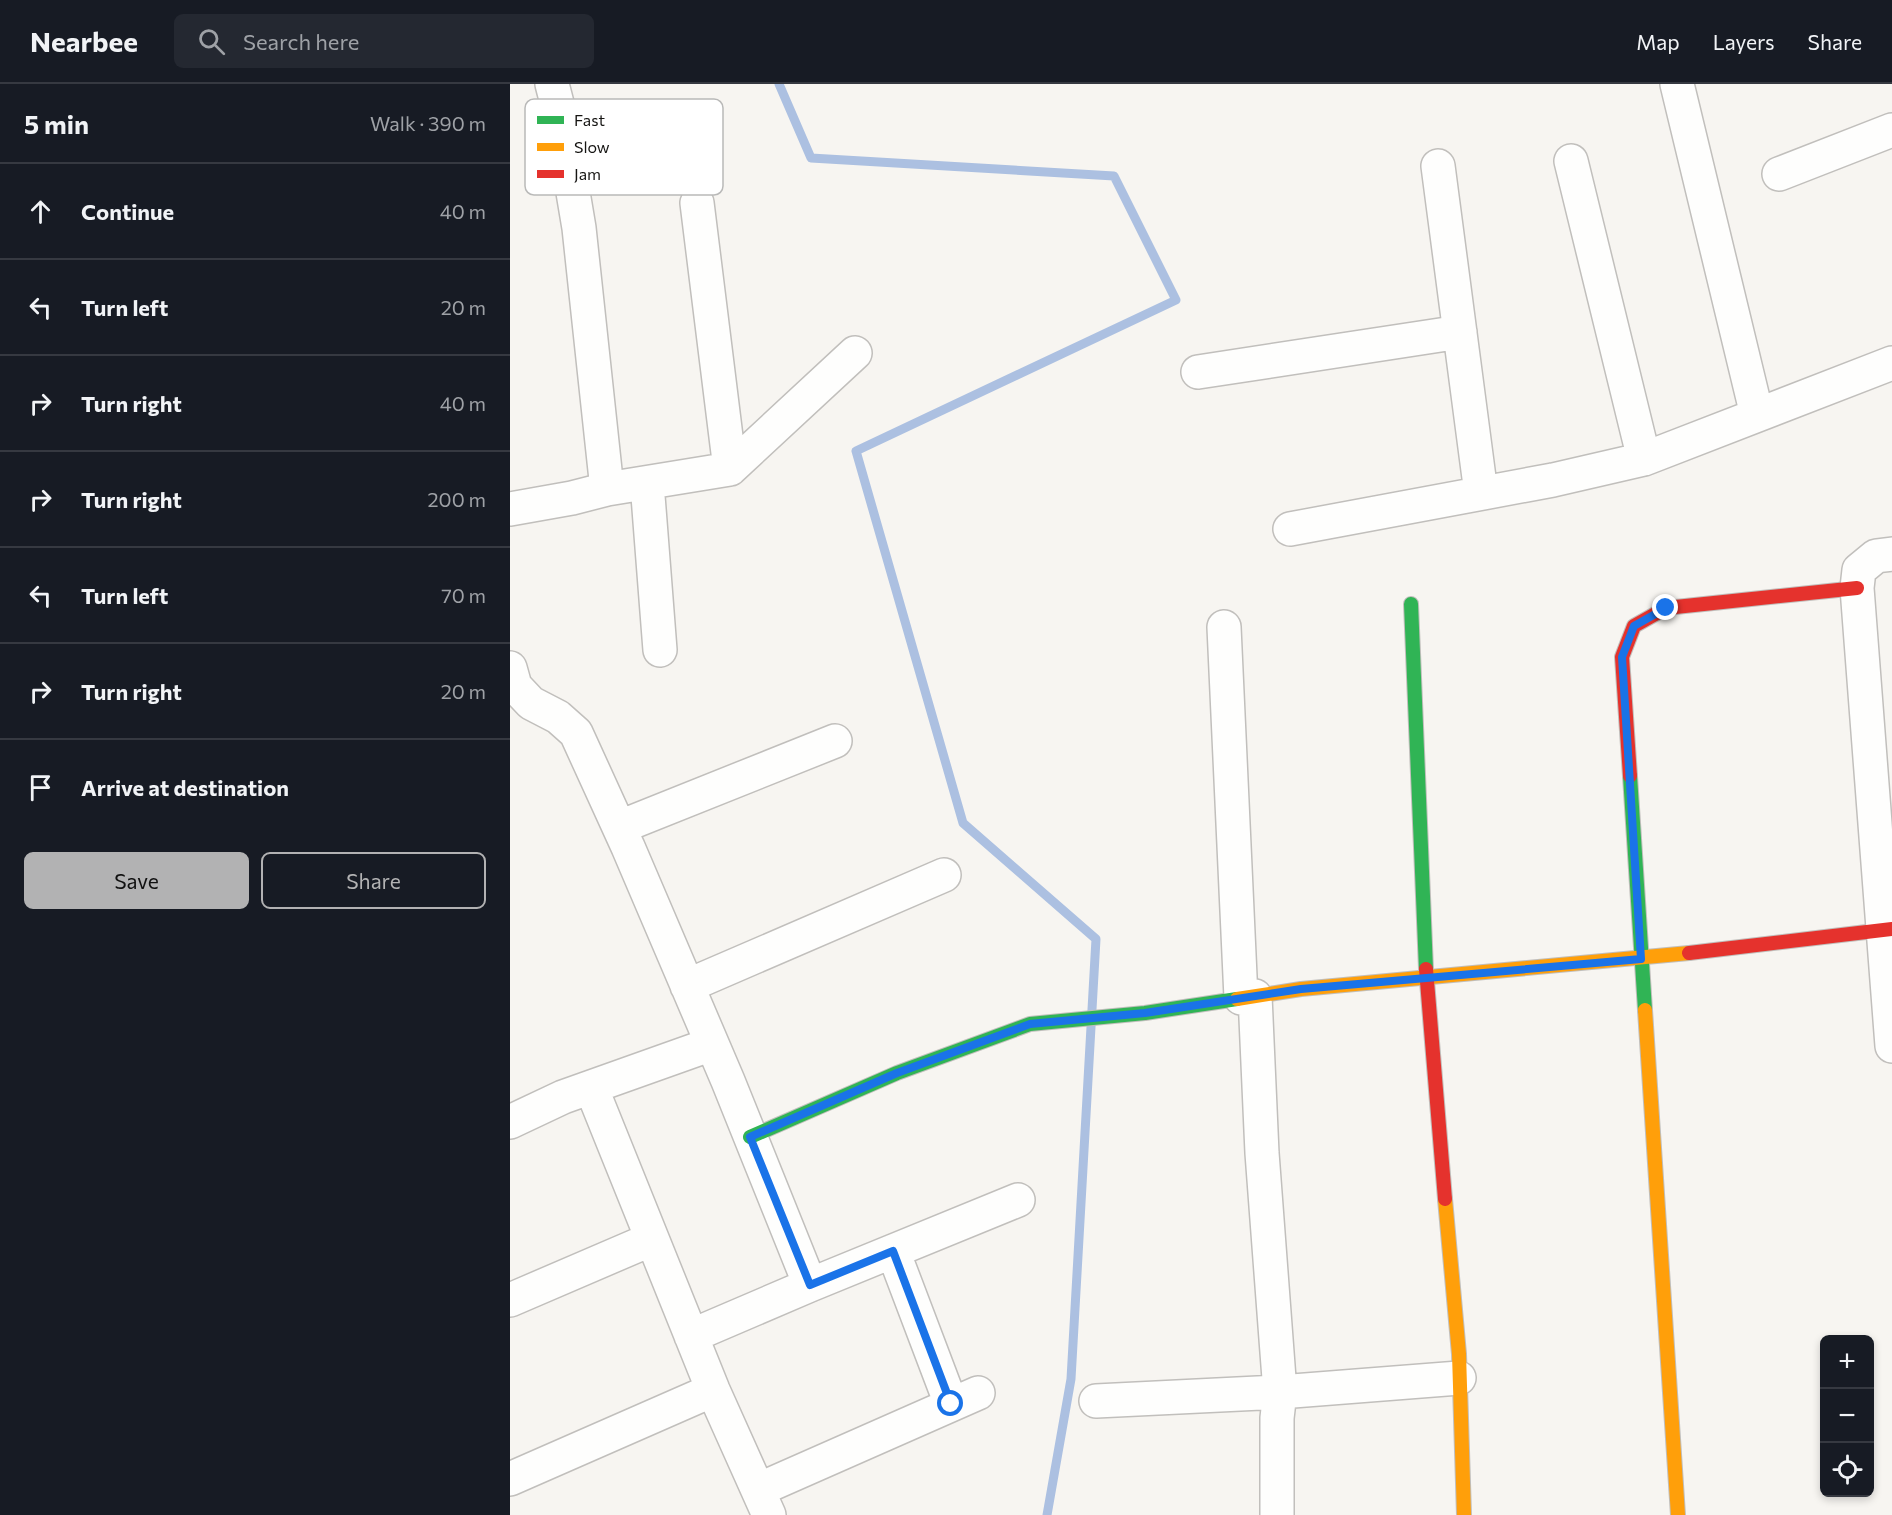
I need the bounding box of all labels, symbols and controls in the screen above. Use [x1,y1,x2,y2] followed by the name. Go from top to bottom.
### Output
[174,14,594,68] search box
[30,24,138,58] text: Nearbee
[195,25,228,58] icon: search
[243,28,359,55] text: Search here
[1636,29,1680,54] text: Map
[1713,29,1775,54] text: Layers
[1808,29,1862,54] text: Share
[525,99,723,195] legend
[24,108,89,139] text: 5 min
[574,110,605,129] text: Fast
[370,111,486,135] text: Walk · 390 m
[574,137,610,156] text: Slow
[574,164,601,183] text: Jam
[24,195,57,228] icon: ahead
[81,198,174,225] text: Continue
[440,199,486,223] text: 40 m
[24,291,57,324] icon: left
[81,294,168,321] text: Turn left
[441,295,486,319] text: 20 m
[24,387,57,420] icon: right
[81,390,182,417] text: Turn right
[440,391,486,415] text: 40 m
[24,483,57,516] icon: right
[81,486,182,513] text: Turn right
[428,487,486,511] text: 200 m
[24,579,57,612] icon: left
[81,582,168,609] text: Turn left
[441,583,486,607] text: 70 m
[1652,594,1678,620] route end
[24,675,57,708] icon: right
[81,678,182,705] text: Turn right
[441,679,486,703] text: 20 m
[24,771,57,804] icon: arrive
[81,774,289,801] text: Arrive at destination
[24,852,249,909] button: Save
[261,852,486,909] button: Share
[1820,1335,1874,1497] map controls
[1820,1335,1874,1389] button: +
[1820,1389,1874,1443] button: −
[937,1390,963,1416] route start
[1820,1443,1874,1497] button: locate

